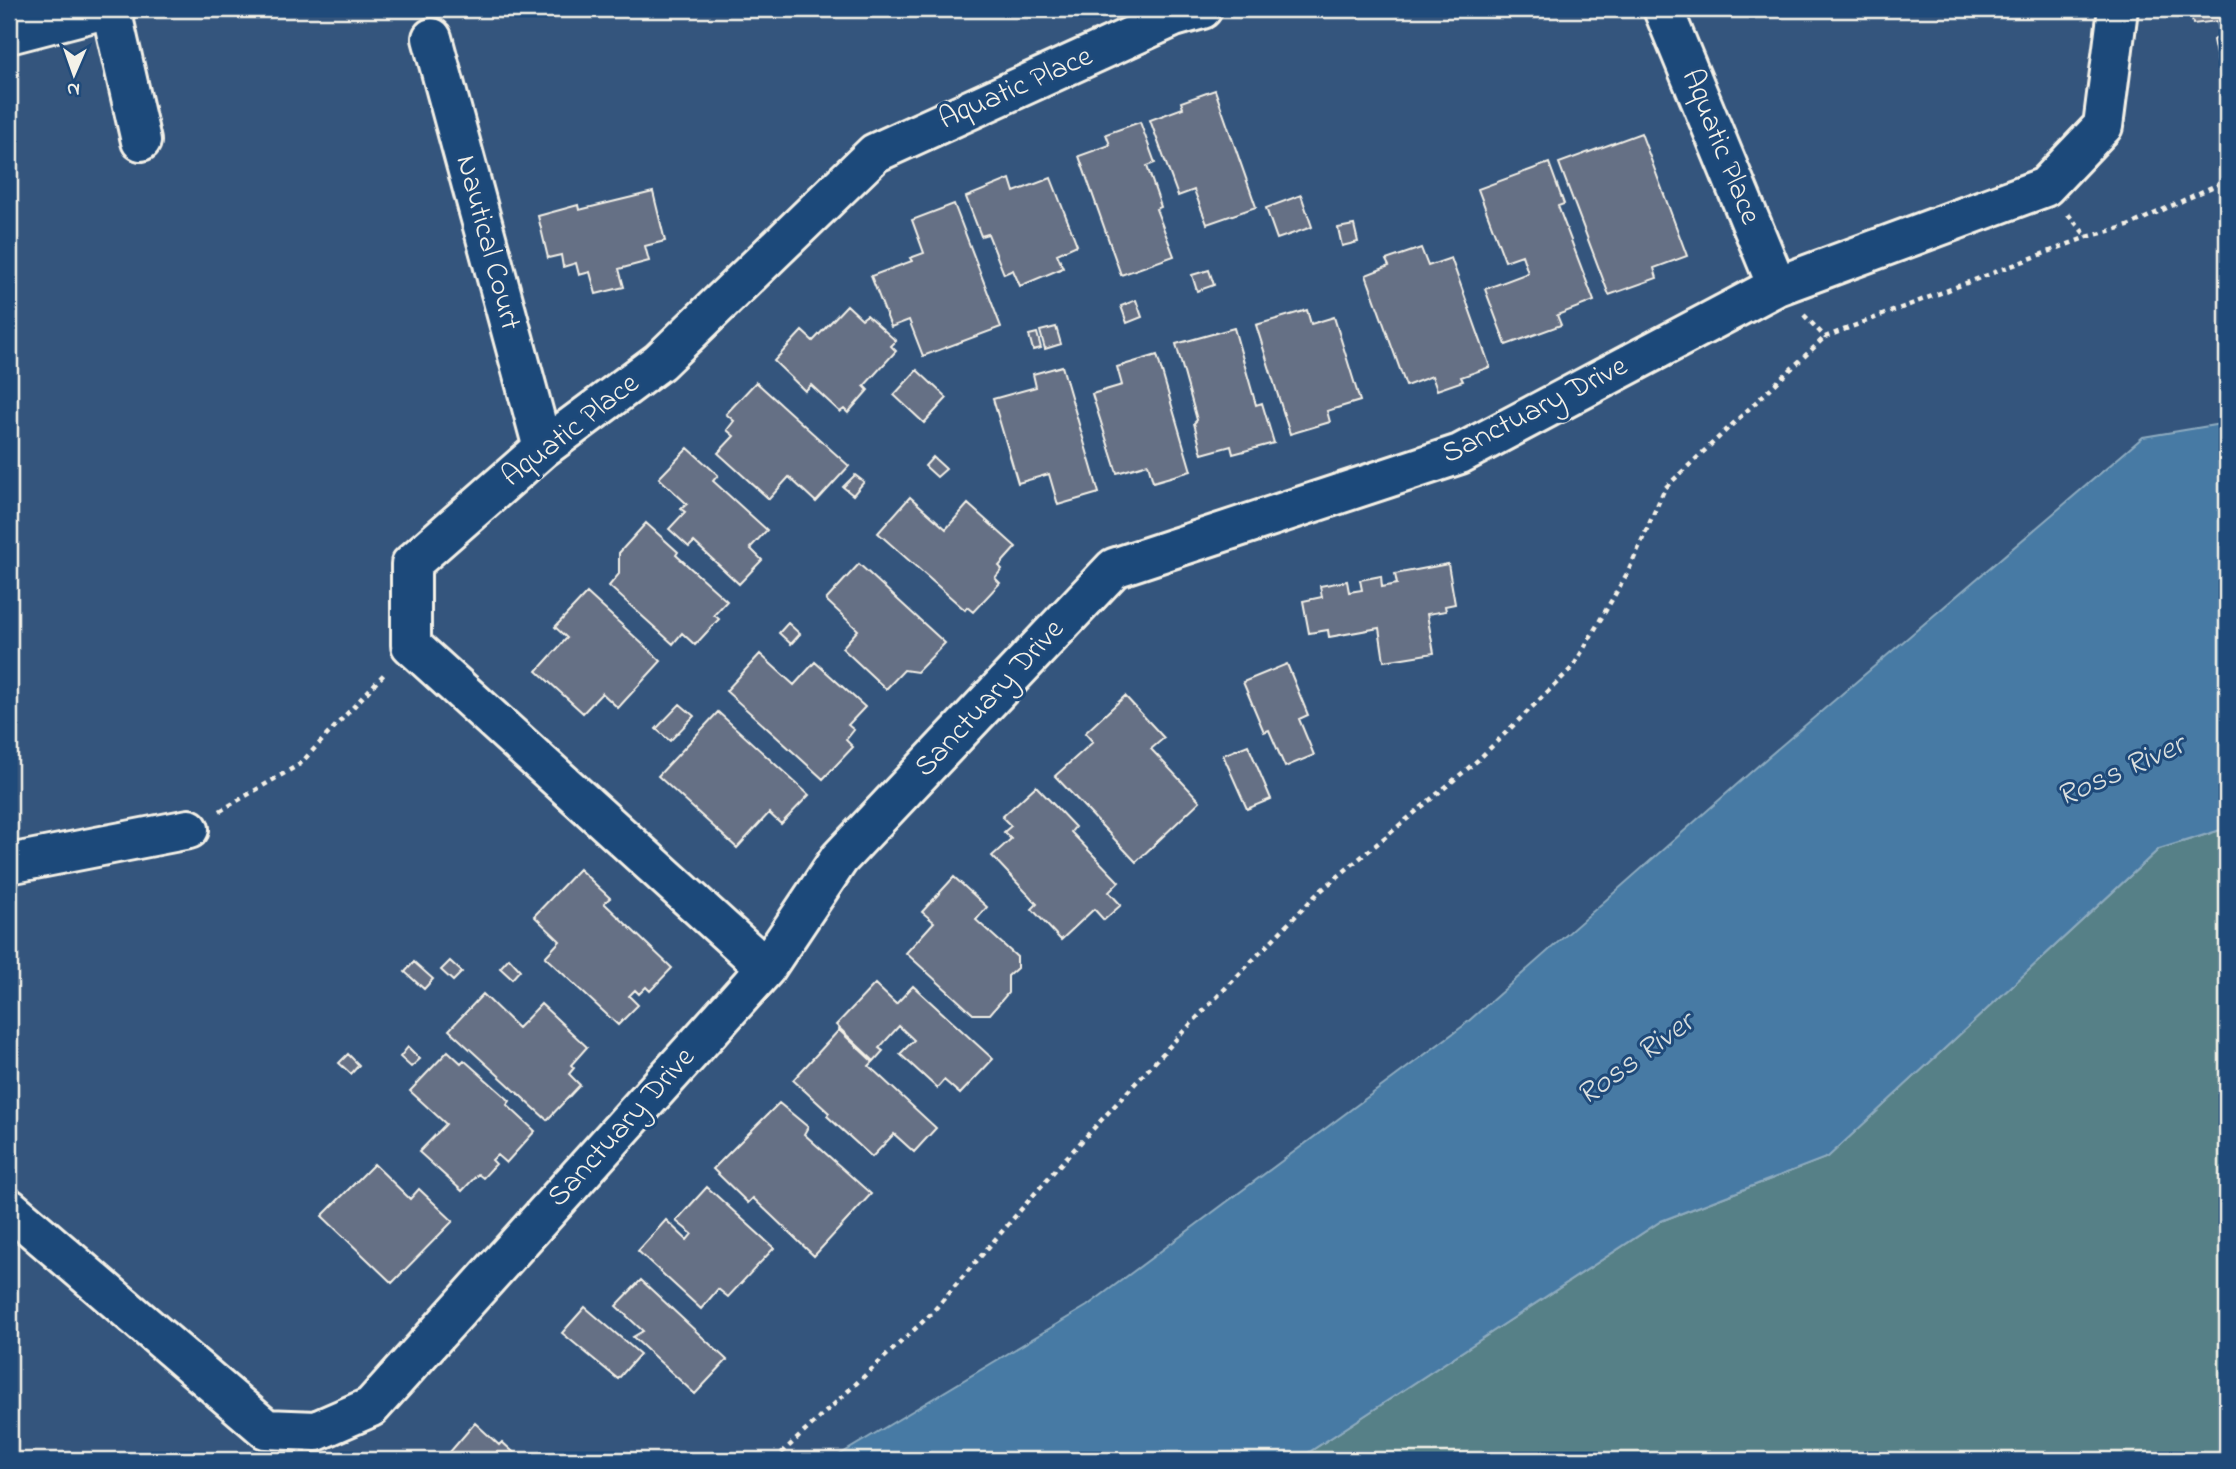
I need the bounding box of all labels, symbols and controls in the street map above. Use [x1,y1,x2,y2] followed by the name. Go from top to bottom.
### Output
[932,35,1100,142] street label: Aquatic Place
[38,38,108,108] north arrow
[1669,63,1771,232] street label: Aquatic Place
[66,75,80,102] text: N
[443,151,531,335] street label: Nautical Court
[1435,345,1636,477] street label: Sanctuary Drive
[493,363,650,499] street label: Aquatic Place
[905,609,1076,788] street label: Sanctuary Drive
[2049,721,2196,821] water label: Ross River
[1567,999,1708,1119] water label: Ross River
[538,1037,707,1218] street label: Sanctuary Drive

